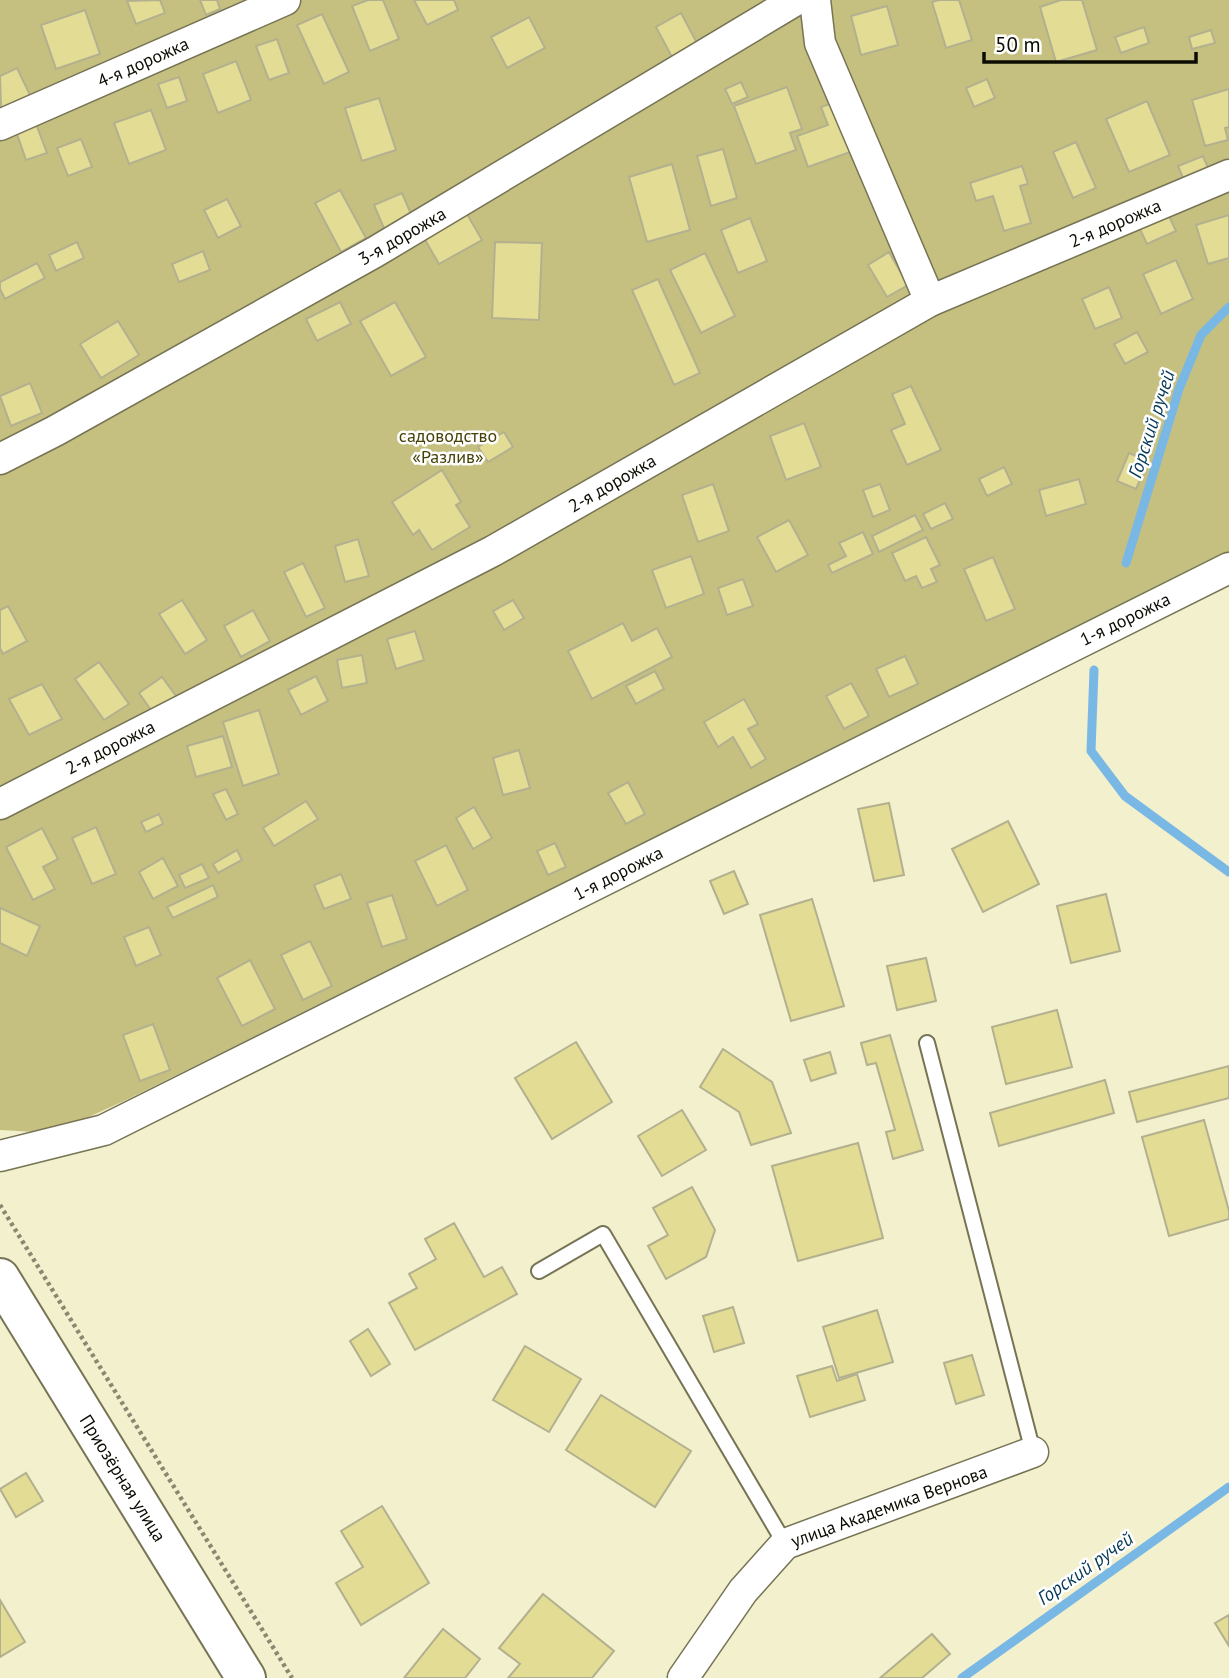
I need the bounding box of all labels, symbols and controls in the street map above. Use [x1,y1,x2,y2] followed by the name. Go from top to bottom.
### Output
[984,21,1196,65] scale bar
[995,31,1041,58] text: 50 m
[94,32,192,92] street label: 4-я дорожка
[1066,193,1164,253] street label: 2-я дорожка
[354,202,450,270] street label: 3-я дорожка
[1122,367,1180,481] water label: Горский ручей
[399,424,497,468] park label: садоводство «Разлив»
[564,449,660,517] street label: 2-я дорожка
[1076,587,1174,651] street label: 1-я дорожка
[61,715,159,779] street label: 2-я дорожка
[569,841,667,905] street label: 1-я дорожка
[75,1410,171,1546] street label: Приозёрная улица
[788,1460,990,1552] street label: улица Академика Вернова
[1032,1526,1138,1610] water label: Горский ручей

